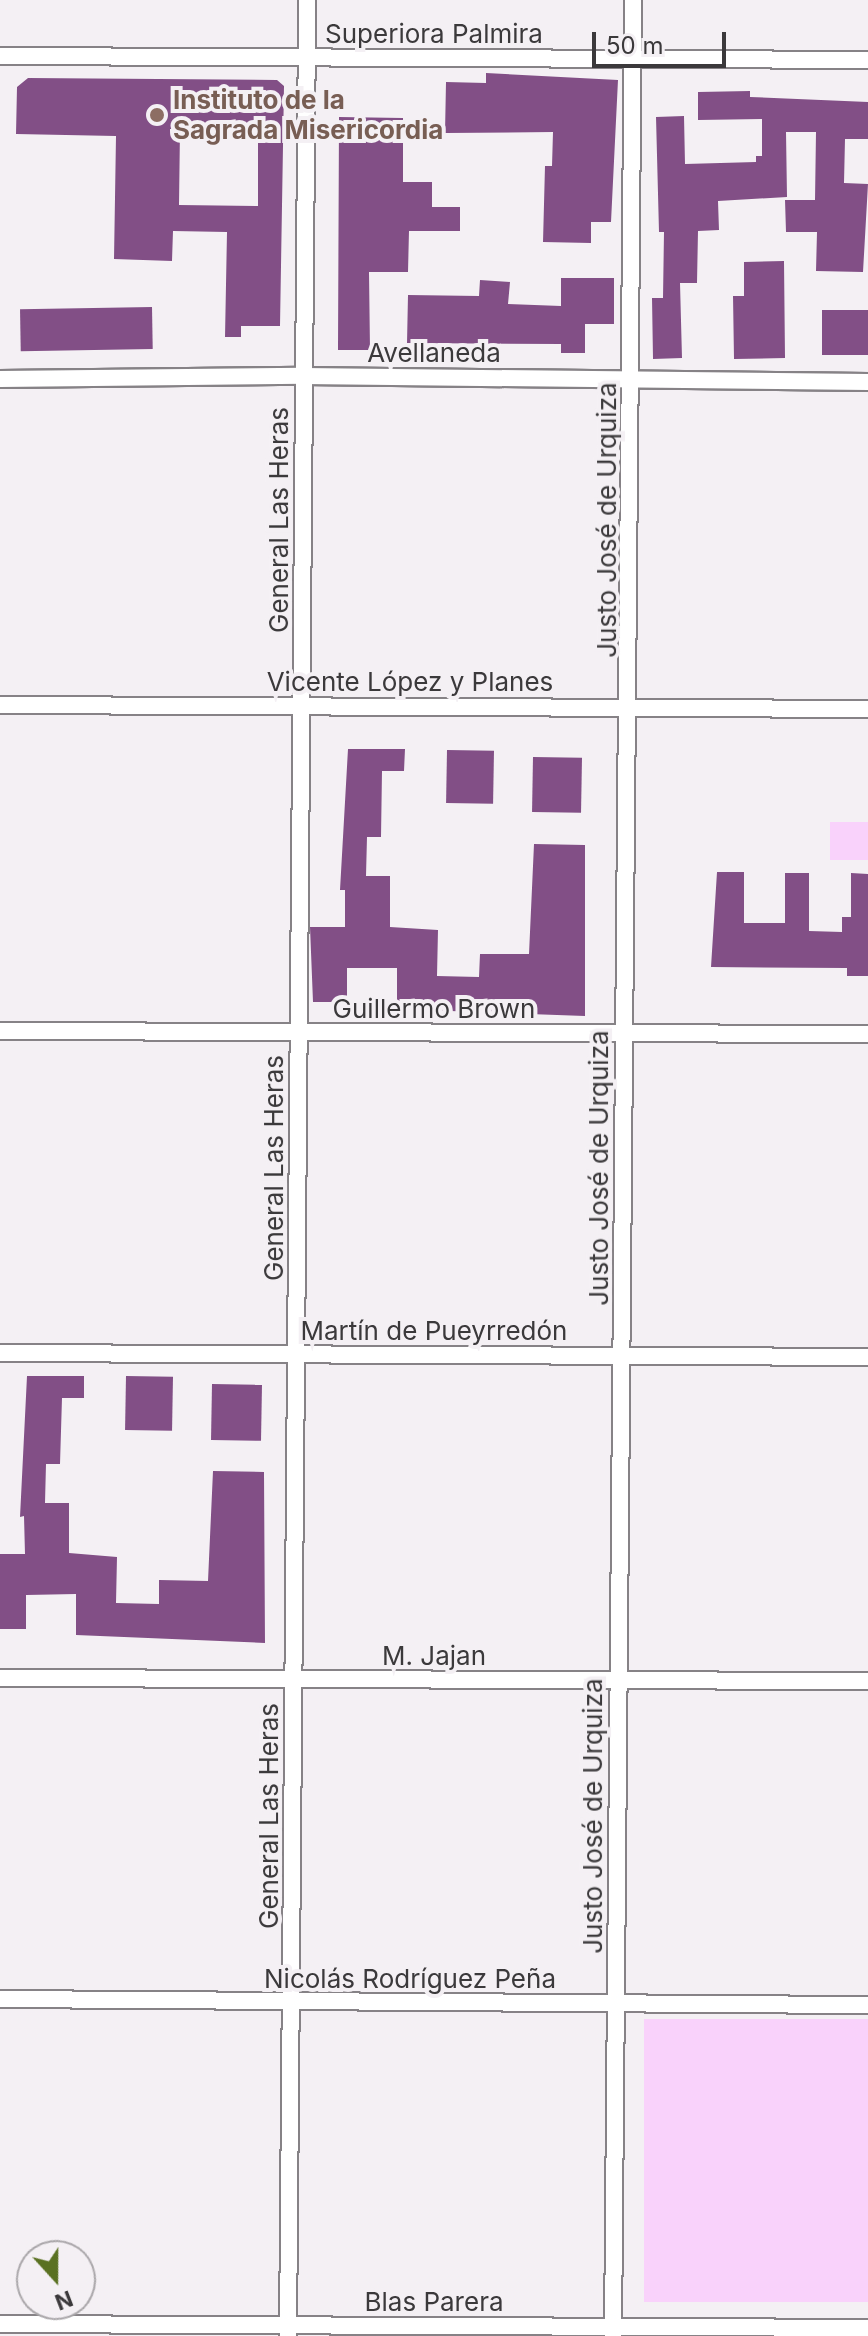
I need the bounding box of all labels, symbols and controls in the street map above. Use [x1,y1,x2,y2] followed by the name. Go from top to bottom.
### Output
[596,16,730,66] scale bar
[325,18,543,50] street label: Superiora Palmira
[606,31,664,60] text: 50 m
[173,84,443,146] place label: Instituto de la Sagrada Misericordia
[148,106,166,124] marker: Instituto de la Sagrada Misericordia
[367,337,501,369] street label: Avellaneda
[591,382,623,658] street label: Justo José de Urquiza
[263,407,295,633] street label: General Las Heras
[267,666,553,698] street label: Vicente López y Planes
[333,993,535,1025] street label: Guillermo Brown
[583,1030,615,1306] street label: Justo José de Urquiza
[258,1055,290,1281] street label: General Las Heras
[301,1315,567,1347] street label: Martín de Pueyrredón
[382,1640,486,1672] street label: M. Jajan
[577,1678,609,1954] street label: Justo José de Urquiza
[253,1703,285,1929] street label: General Las Heras
[264,1963,556,1995] street label: Nicolás Rodríguez Peña
[16,2240,96,2320] north arrow
[51,2285,76,2316] text: N
[364,2286,504,2318] street label: Blas Parera

